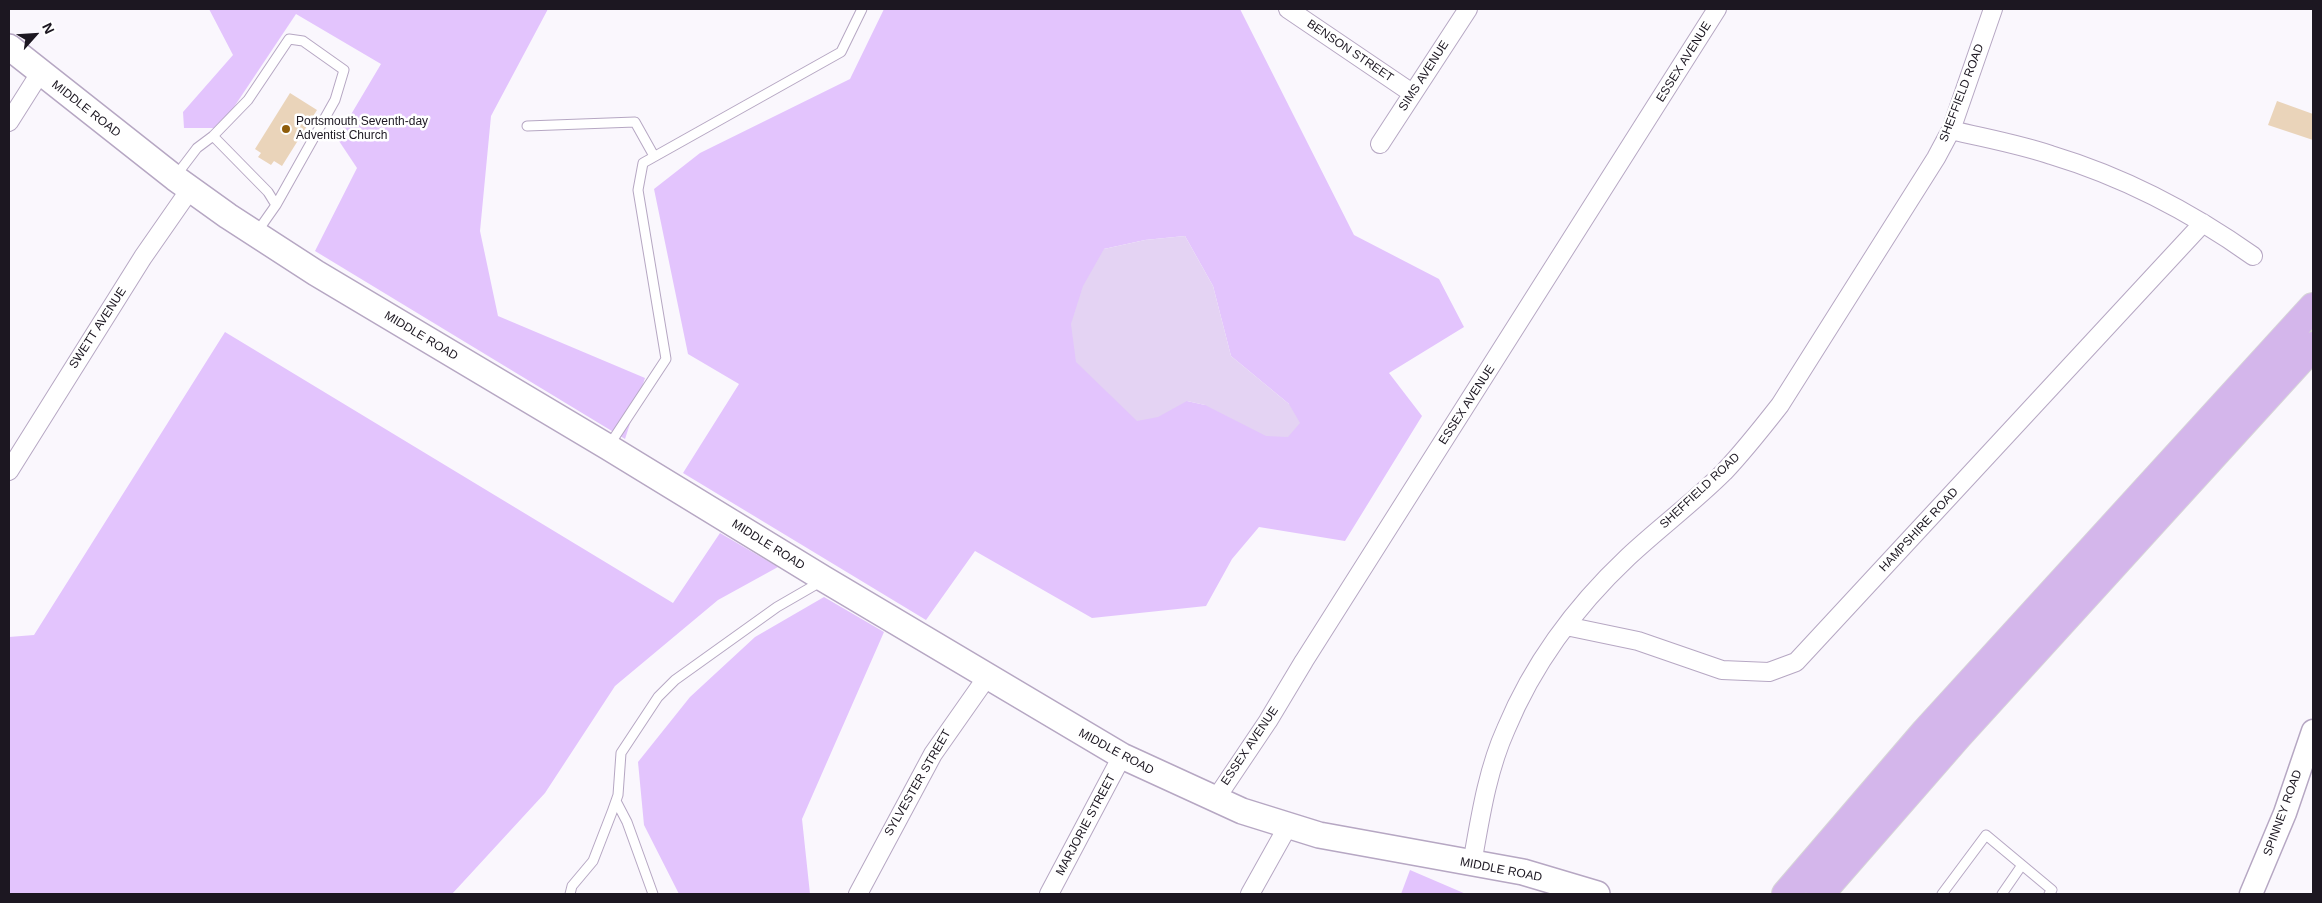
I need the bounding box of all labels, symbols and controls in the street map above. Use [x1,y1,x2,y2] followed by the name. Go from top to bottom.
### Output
[10,10,60,60] north arrow
[1304,17,1396,85] street label: BENSON STREET
[1654,19,1714,105] street label: ESSEX AVENUE
[39,20,58,36] text: N
[1396,38,1452,114] street label: SIMS AVENUE
[1937,42,1987,144] street label: SHEFFIELD ROAD
[49,78,123,140] street label: MIDDLE ROAD
[296,115,428,143] place label: Portsmouth Seventh-day Adventist Church
[280,123,292,135] marker: Portsmouth Seventh-day Adventist Church
[66,285,130,371] street label: SWETT AVENUE
[382,308,460,364] street label: MIDDLE ROAD
[1436,363,1498,447] street label: ESSEX AVENUE
[1657,450,1743,532] street label: SHEFFIELD ROAD
[1876,485,1962,575] street label: HAMPSHIRE ROAD
[729,517,807,573] street label: MIDDLE ROAD
[1218,704,1282,788] street label: ESSEX AVENUE
[1076,726,1156,778] street label: MIDDLE ROAD
[882,727,954,839] street label: SYLVESTER STREET
[2261,768,2305,858] street label: SPINNEY ROAD
[1053,772,1119,878] street label: MARJORIE STREET
[1459,855,1543,885] street label: MIDDLE ROAD

